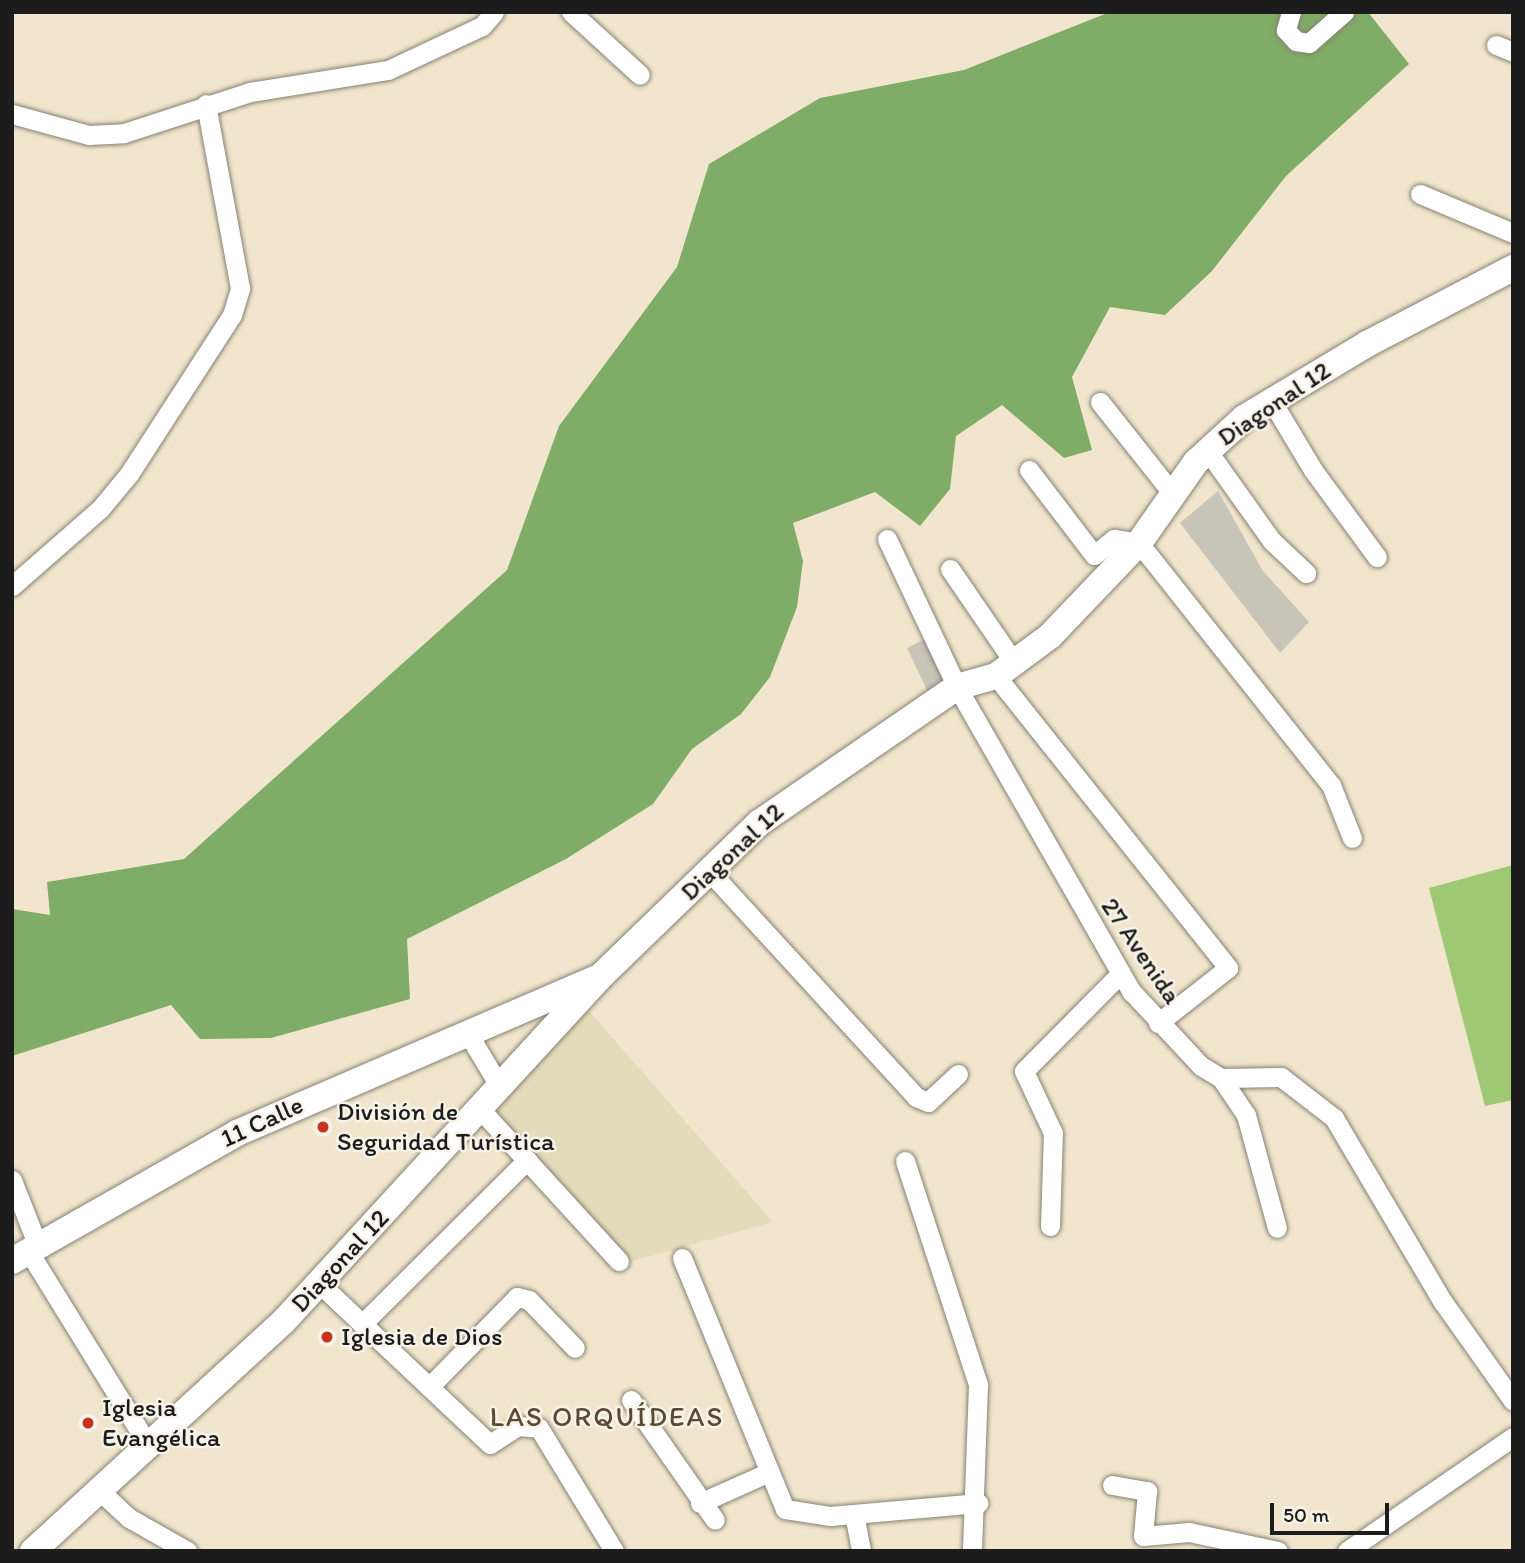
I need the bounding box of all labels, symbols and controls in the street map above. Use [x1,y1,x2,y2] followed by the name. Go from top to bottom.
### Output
[1212,355,1336,453] street label: Diagonal 12
[674,796,790,908] street label: Diagonal 12
[1094,892,1188,1010] street label: 27 Avenida
[216,1089,308,1155] street label: 11 Calle
[337,1096,554,1158] place label: División de Seguridad Turística
[315,1119,331,1135] marker: División de Seguridad Turística
[284,1203,396,1319] street label: Diagonal 12
[341,1321,503,1353] place label: Iglesia de Dios
[319,1329,335,1345] marker: Iglesia de Dios
[102,1392,220,1454] place label: Iglesia Evangélica
[491,1399,723,1433] district label: LAS ORQUÍDEAS
[80,1415,96,1431] marker: Iglesia Evangélica
[1273,1490,1392,1534] scale bar
[1283,1502,1329,1527] text: 50 m

